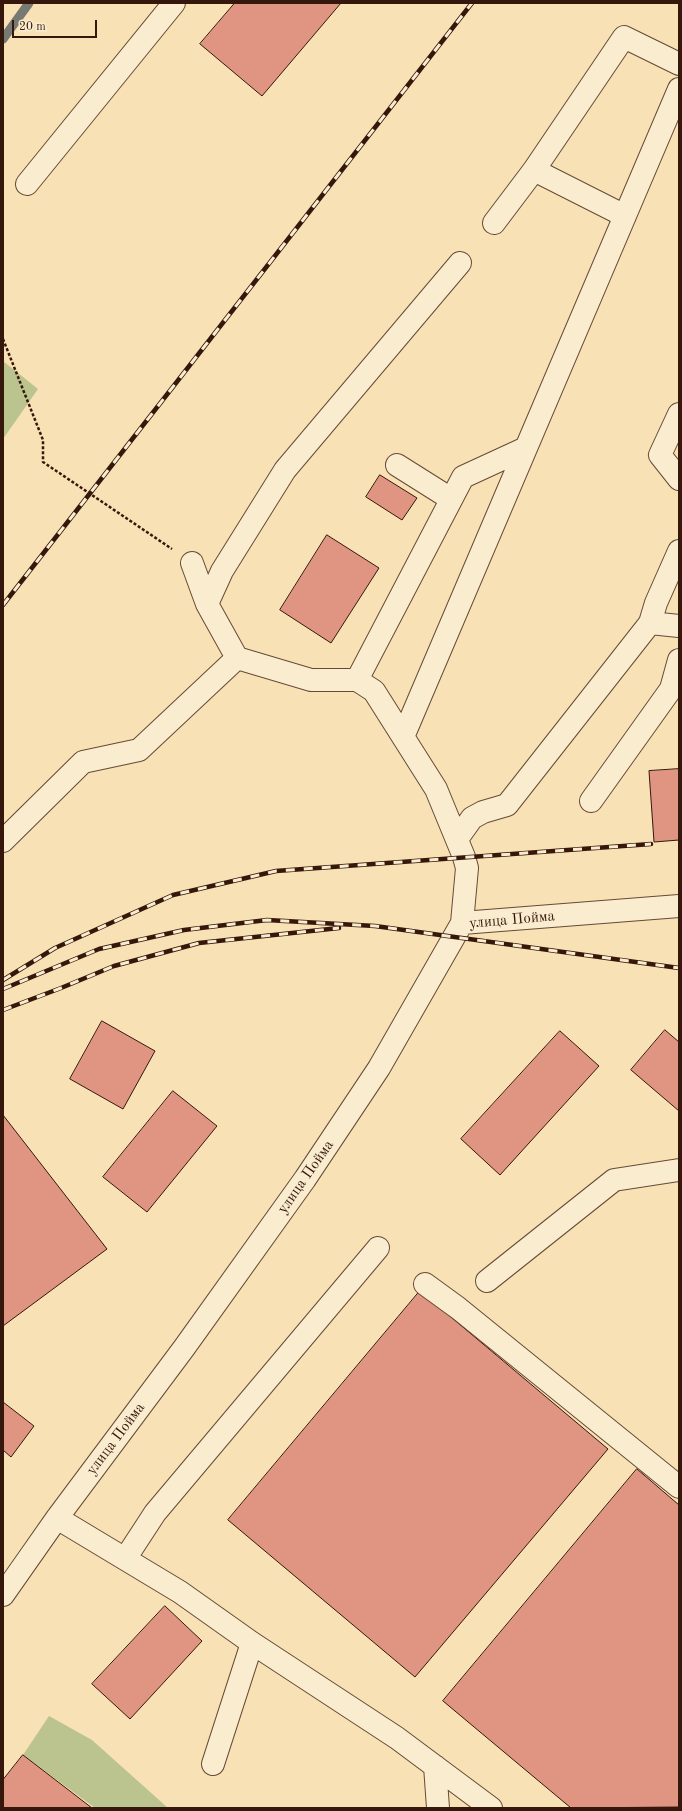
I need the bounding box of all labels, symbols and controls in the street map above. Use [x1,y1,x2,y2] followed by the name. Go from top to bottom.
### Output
[14,12,99,38] scale bar
[19,21,46,33] text: 20 m
[468,907,556,933] street label: улица Пойма
[274,1137,338,1217] street label: улица Пойма
[83,1399,149,1479] street label: улица Пойма

